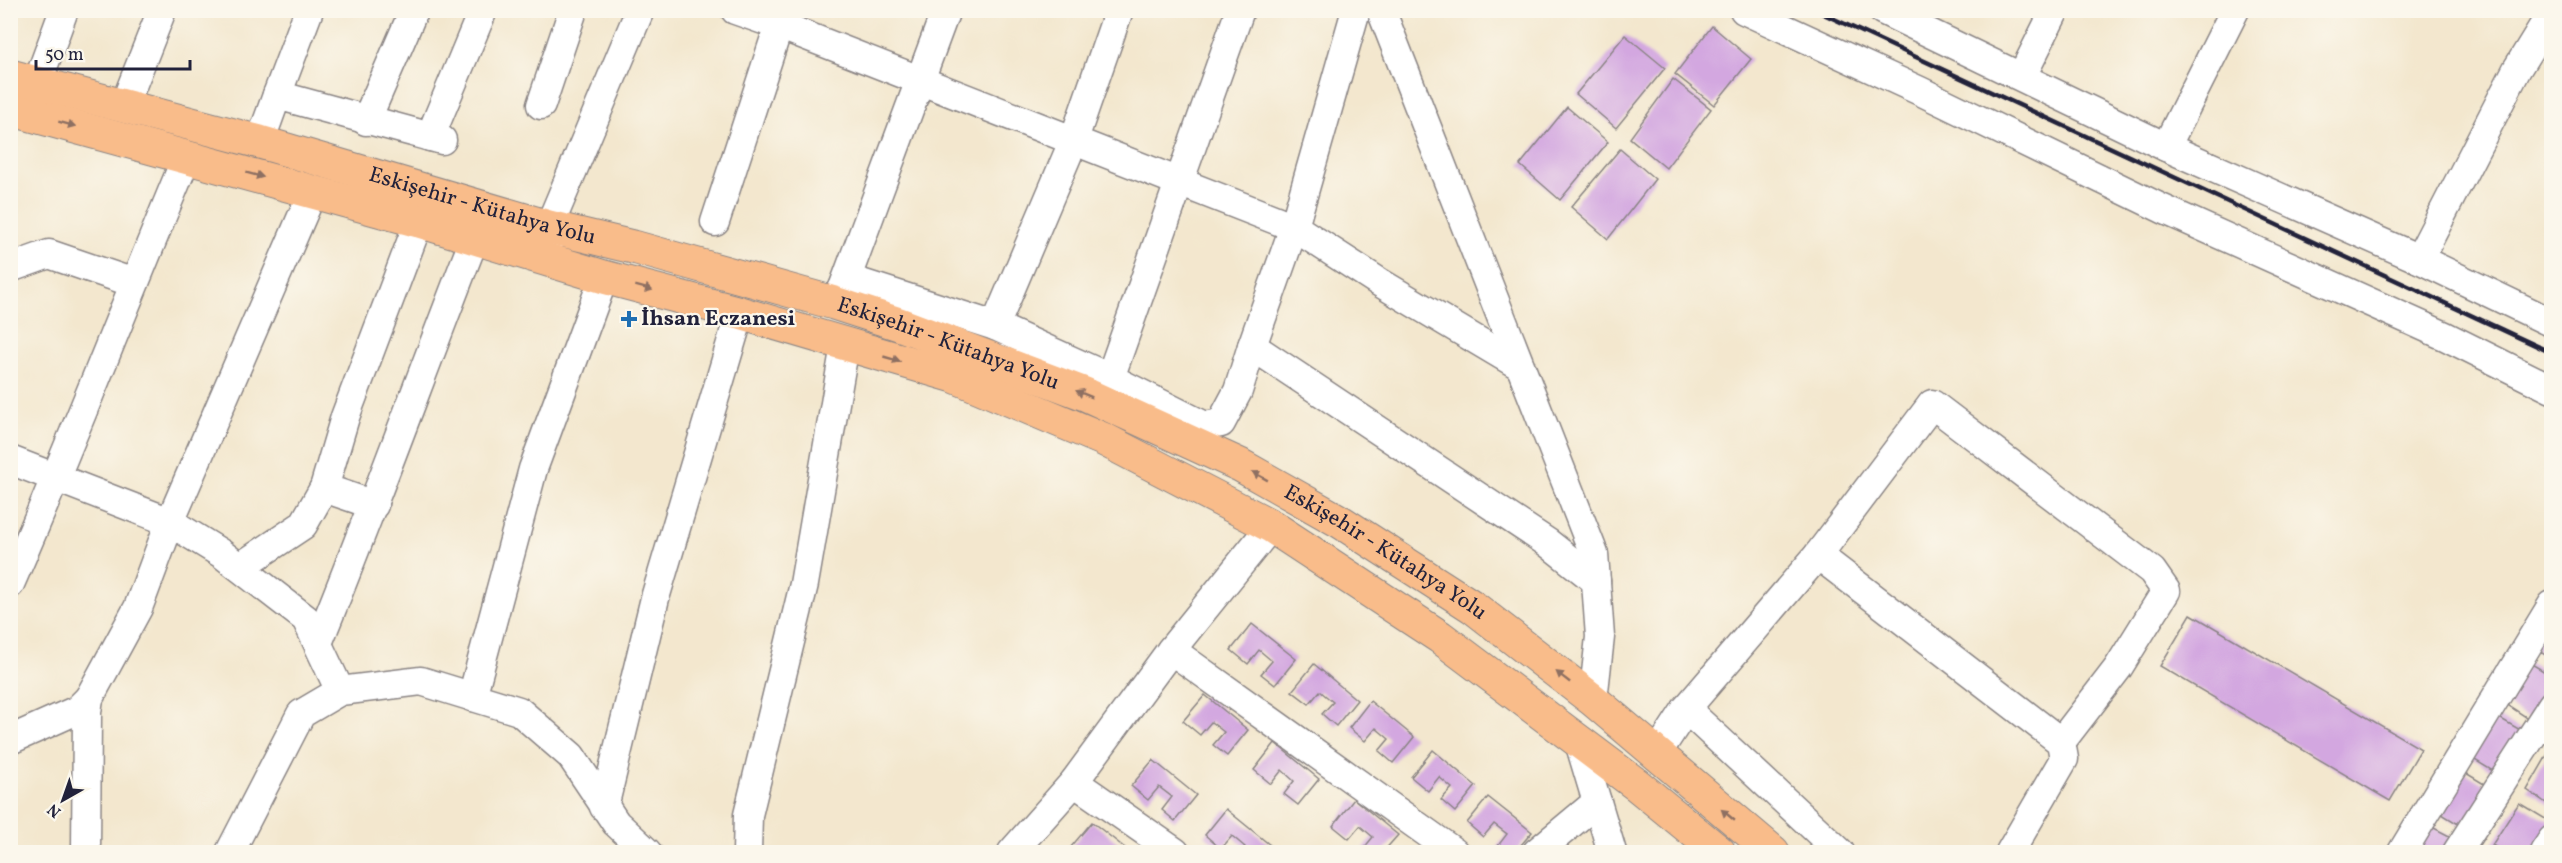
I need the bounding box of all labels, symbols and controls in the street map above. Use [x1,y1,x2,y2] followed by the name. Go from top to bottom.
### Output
[36,33,190,71] scale bar
[45,43,84,68] text: 50 m
[58,120,76,130] one-way arrow
[365,159,599,253] street label: Eskişehir - Kütahya Yolu
[246,171,264,180] one-way arrow
[635,283,653,293] one-way arrow
[833,289,1064,398] street label: Eskişehir - Kütahya Yolu
[641,304,795,335] place label: İhsan Eczanesi
[622,312,636,326] marker: İhsan Eczanesi
[883,355,901,364] one-way arrow
[1075,389,1093,398] one-way arrow
[1252,471,1269,481] one-way arrow
[1278,477,1494,628] street label: Eskişehir - Kütahya Yolu
[1555,671,1570,683] one-way arrow
[33,770,93,830] north arrow
[43,798,66,822] text: N
[1721,809,1736,822] one-way arrow

